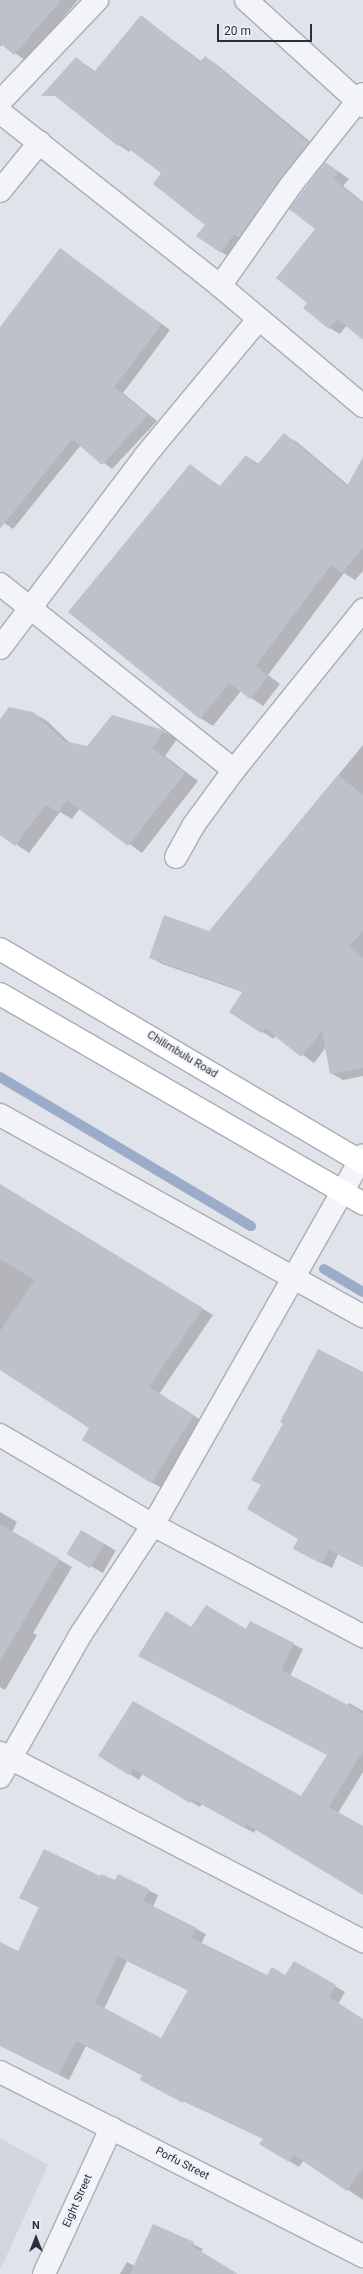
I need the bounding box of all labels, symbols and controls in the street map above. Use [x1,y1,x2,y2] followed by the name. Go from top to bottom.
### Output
[219,16,314,42] scale bar
[224,24,251,38] text: 20 m
[144,1029,220,1081] street label: Chilimbulu Road
[153,2145,211,2183] street label: Porfu Street
[60,2173,96,2229] street label: Eight Street
[16,2218,56,2258] north arrow
[32,2219,40,2232] text: N

